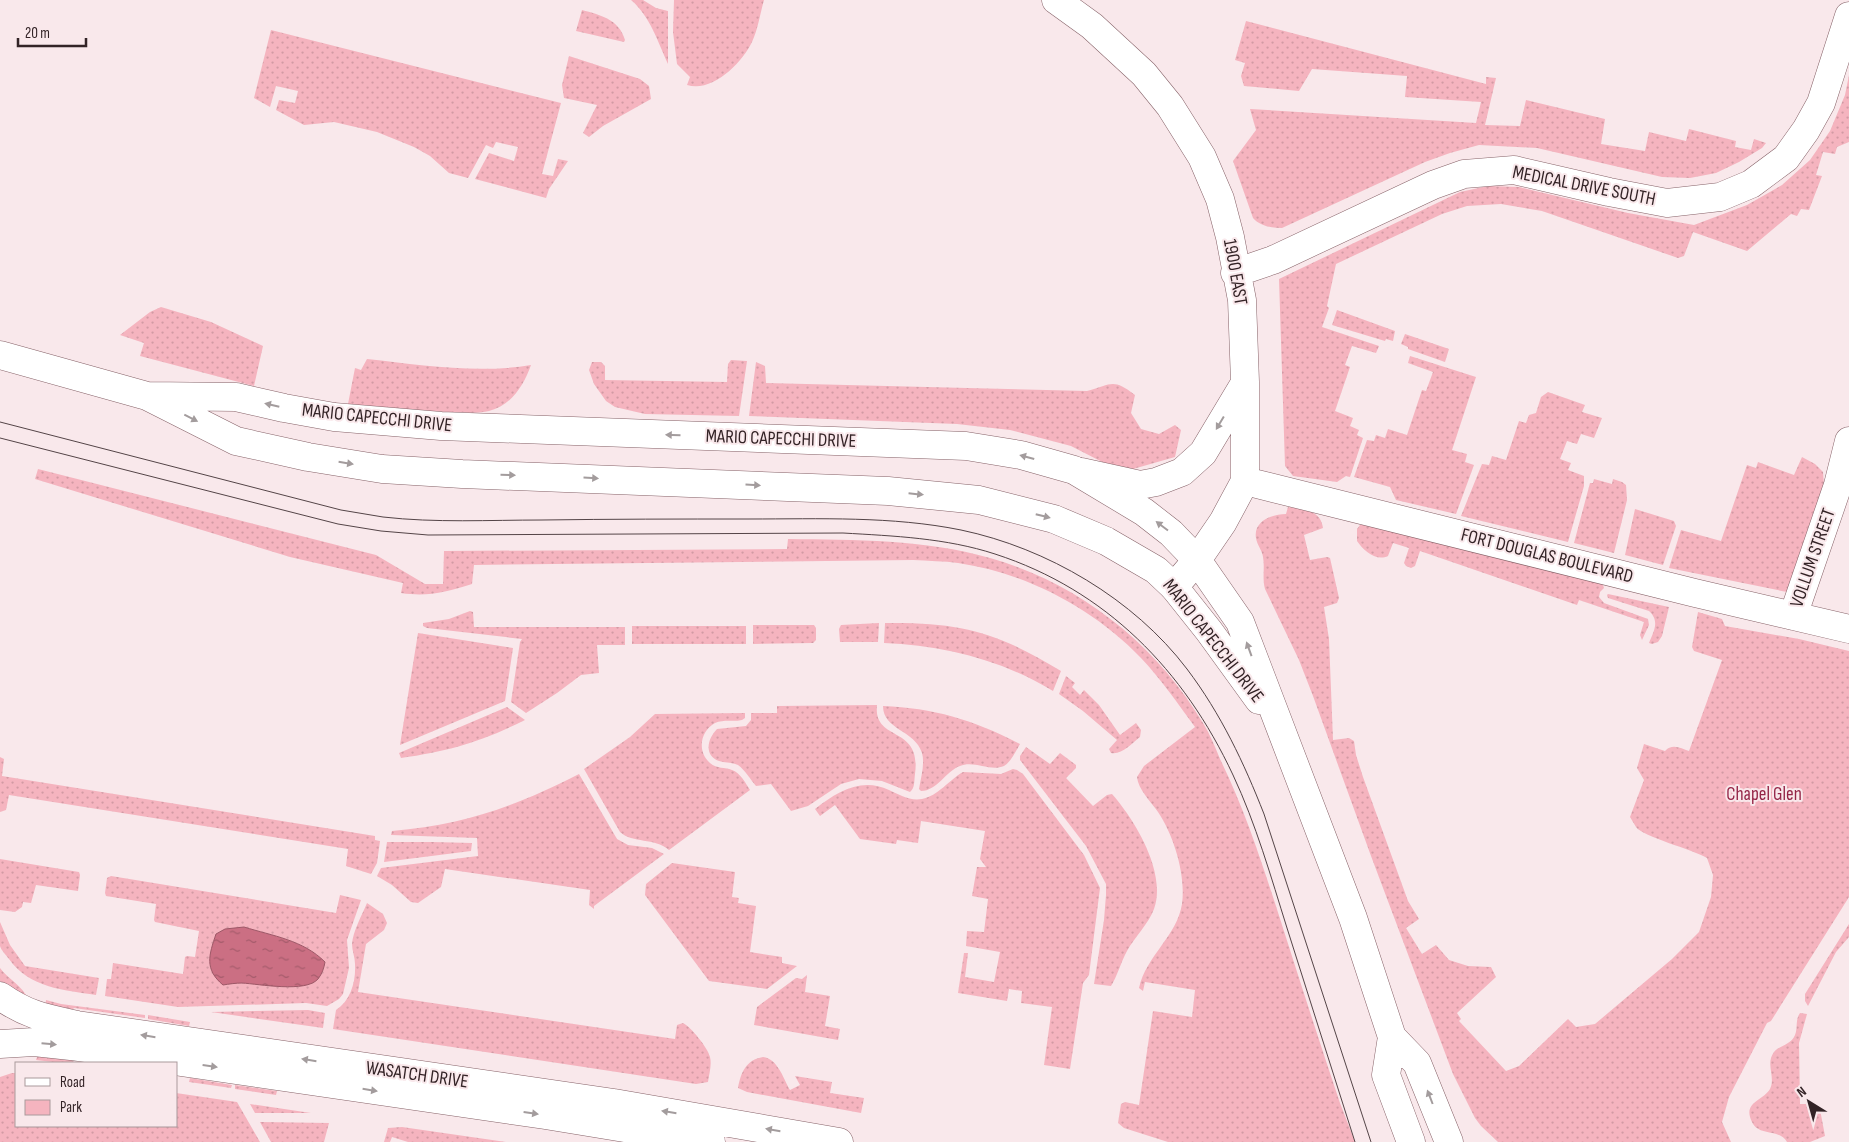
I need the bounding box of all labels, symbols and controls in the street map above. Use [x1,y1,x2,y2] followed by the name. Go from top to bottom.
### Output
[18,15,85,47] scale bar
[25,24,50,43] text: 20 m
[1510,161,1658,211] street label: MEDICAL DRIVE SOUTH
[1218,237,1252,307] street label: 1900 EAST
[301,399,453,437] street label: MARIO CAPECCHI DRIVE
[265,401,280,409] one-way arrow
[184,415,198,423] one-way arrow
[1216,417,1225,430] one-way arrow
[705,425,857,453] street label: MARIO CAPECCHI DRIVE
[665,431,681,439] one-way arrow
[1019,452,1034,460] one-way arrow
[338,459,354,467] one-way arrow
[500,471,516,479] one-way arrow
[583,474,599,482] one-way arrow
[746,481,762,489] one-way arrow
[908,490,924,498] one-way arrow
[1785,505,1841,611] street label: VOLLUM STREET
[1036,512,1051,520] one-way arrow
[1156,521,1169,532] one-way arrow
[1459,524,1635,588] street label: FORT DOUGLAS BOULEVARD
[1158,575,1268,707] street label: MARIO CAPECCHI DRIVE
[1245,641,1253,656] one-way arrow
[1726,783,1802,806] park label: Chapel Glen
[140,1031,156,1039] one-way arrow
[41,1040,57,1048] one-way arrow
[301,1056,317,1064] one-way arrow
[364,1056,470,1094] street label: WASATCH DRIVE
[15,1062,178,1127] legend
[202,1062,218,1070] one-way arrow
[60,1073,85,1092] text: Road
[1784,1077,1834,1127] north arrow
[1793,1083,1810,1101] text: N
[363,1087,379,1095] one-way arrow
[1425,1090,1433,1104] one-way arrow
[60,1098,82,1117] text: Park
[661,1108,677,1116] one-way arrow
[523,1110,539,1118] one-way arrow
[765,1126,781,1134] one-way arrow

